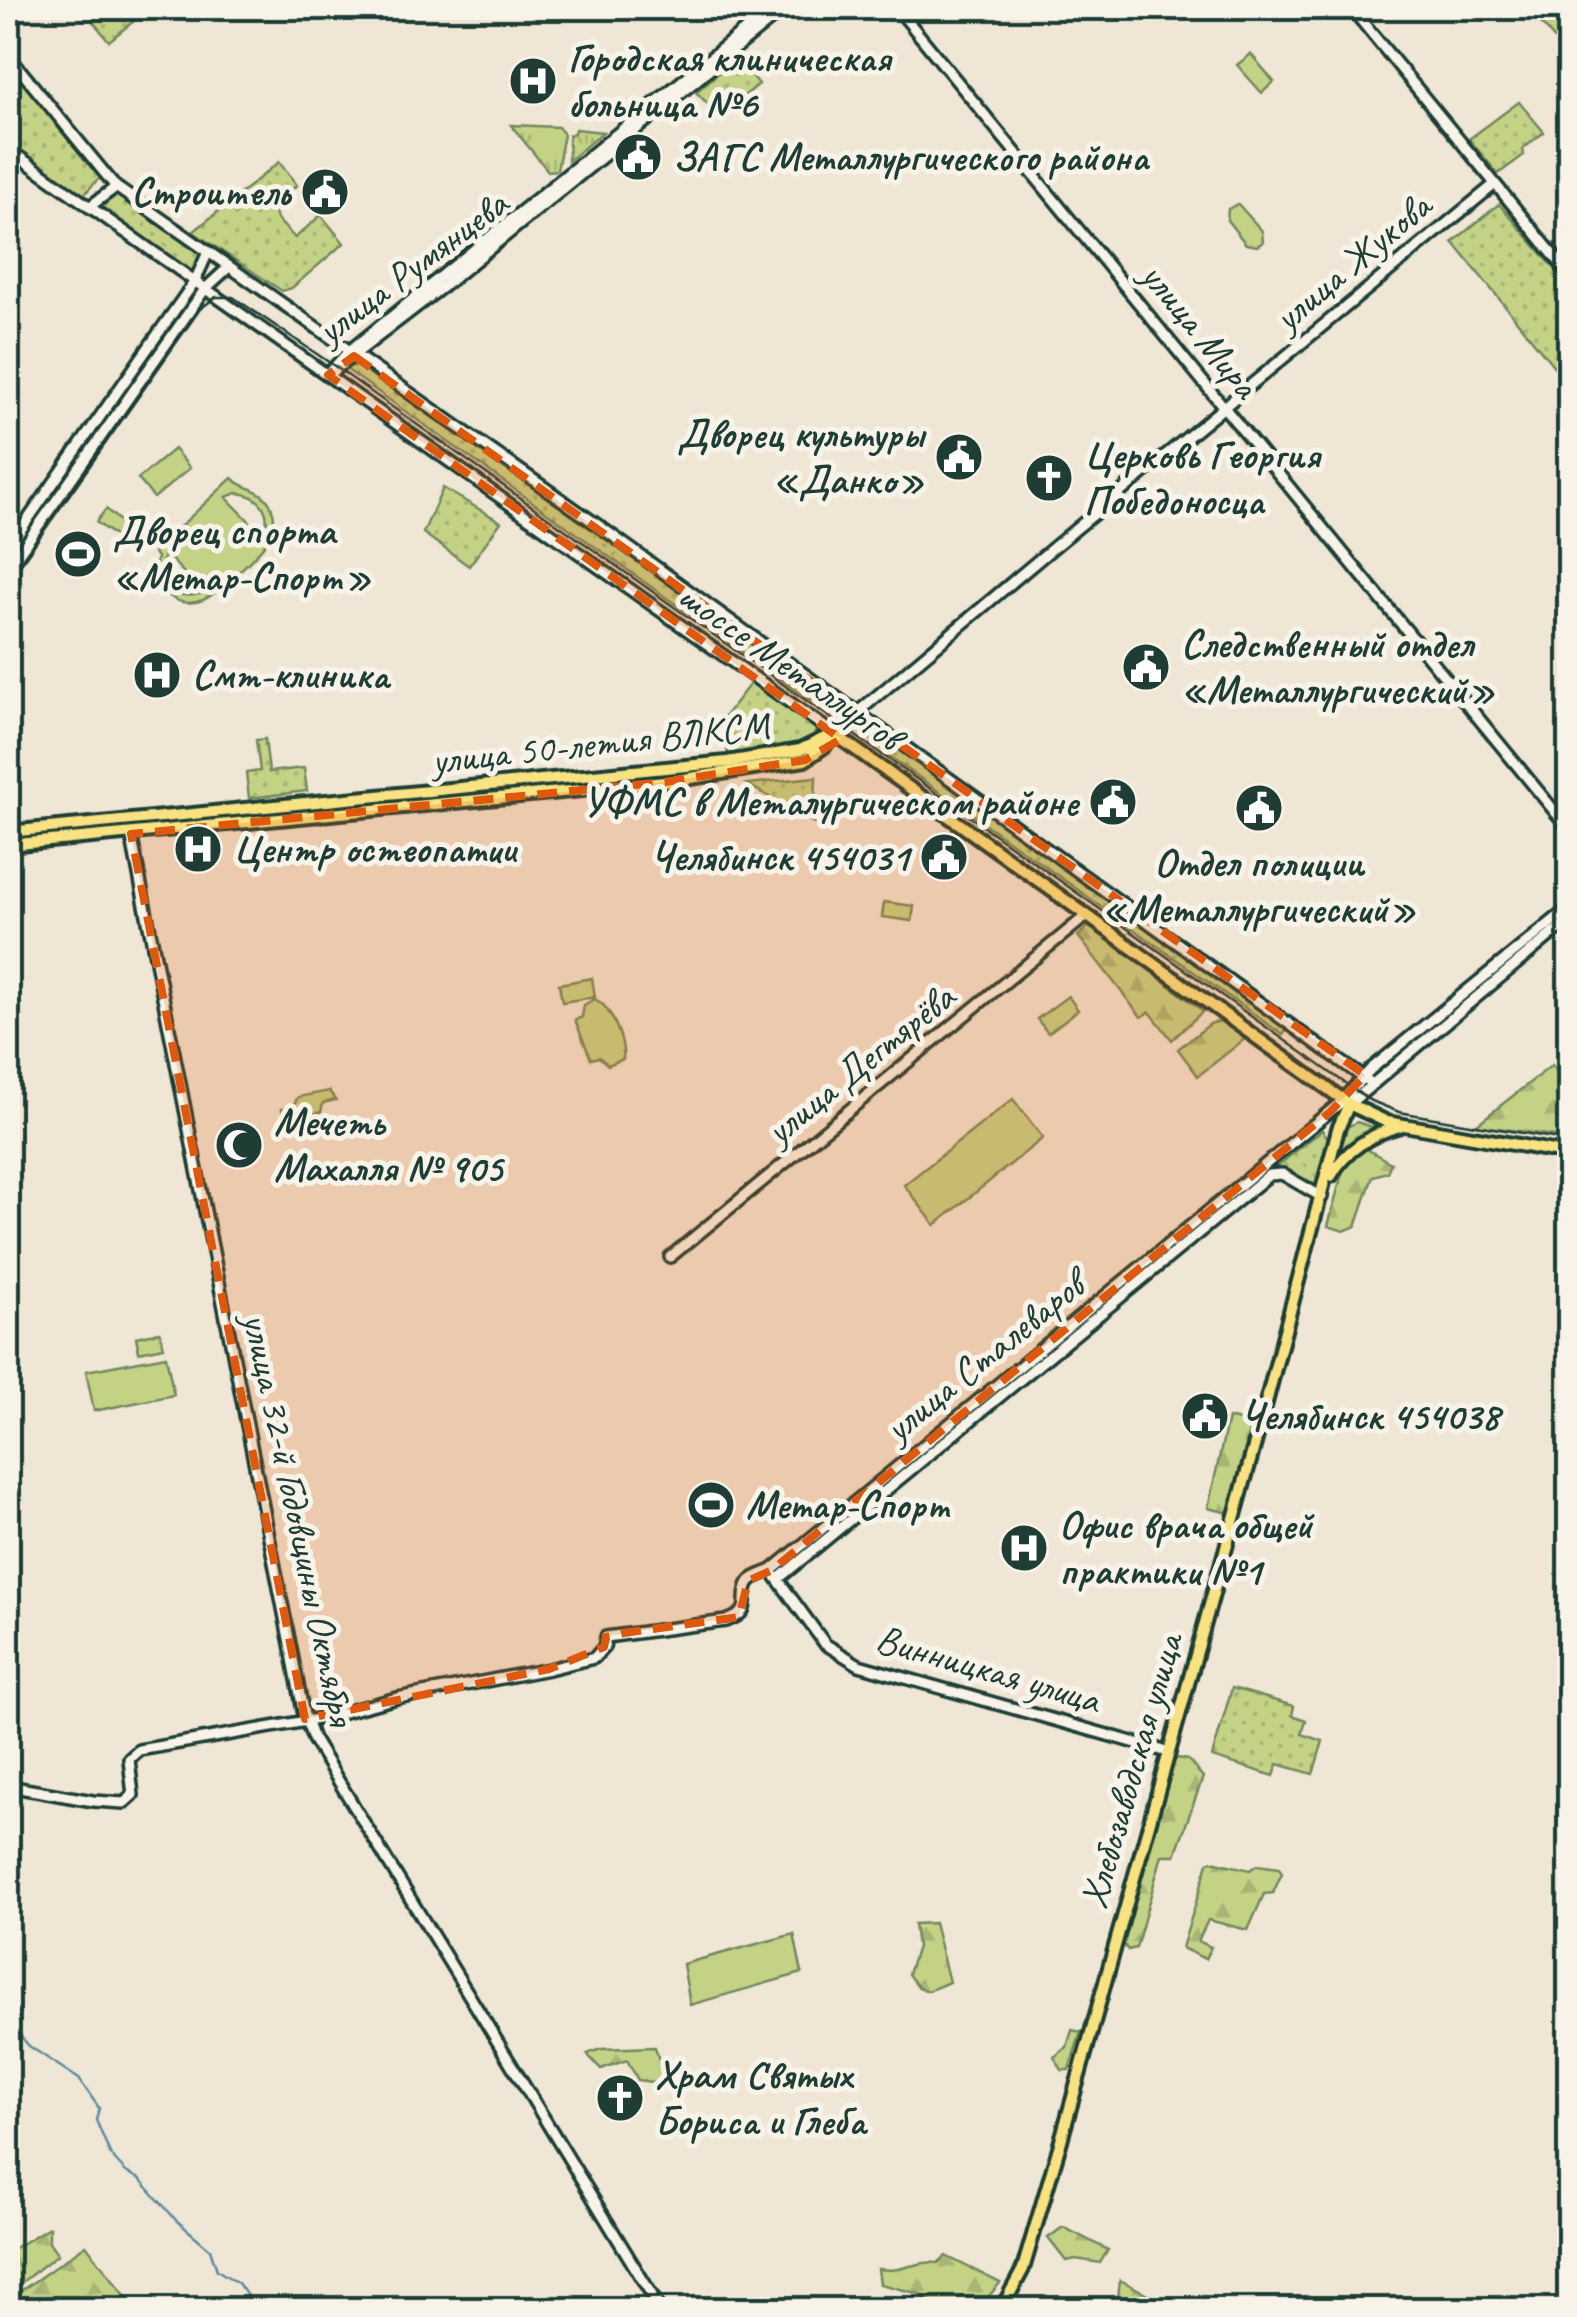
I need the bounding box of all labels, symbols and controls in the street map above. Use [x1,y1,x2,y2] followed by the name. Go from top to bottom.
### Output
[568,33,893,129] place label: Городская клиническая больница №6
[507,55,559,107] hospital icon: Городская клиническая больница №6
[612,131,664,183] public building icon: ЗАГС Металлургического района
[673,132,1151,182] place label: ЗАГС Металлургического района
[299,166,351,218] public building icon: Строитель
[131,167,293,217] place label: Строитель
[305,177,520,356] street label: улица Румянцева
[1261,179,1444,344] street label: улица Жукова
[1129,250,1272,411] street label: улица Мира
[677,409,927,505] place label: Дворец культуры «Данко»
[1084,430,1322,526] place label: Церковь Георгия Победоносца
[933,431,985,483] public building icon: Дворец культуры «Данко»
[1023,452,1075,504] church icon: Церковь Георгия Победоносца
[113,506,372,602] place label: Дворец спорта «Метар-Спорт»
[52,528,104,580] sports icon: Дворец спорта «Метар-Спорт»
[669,571,918,766] street label: шоссе Металлургов
[1181,619,1495,715] place label: Следственный отдел «Металлургический»
[1120,641,1172,693] public building icon: Следственный отдел «Металлургический»
[131,649,183,701] hospital icon: Смт-клиника
[192,650,392,700] place label: Смт-клиника
[427,700,774,786] street label: улица 50-летия ВЛКСМ
[1087,776,1139,828] public building icon: УФМС в Металургическом районе
[582,777,1081,827] place label: УФМС в Металургическом районе
[1233,782,1285,834] public building icon: Отдел полиции «Металлургический»
[172,823,224,875] hospital icon: Центр остеопатии
[233,824,519,874] place label: Центр остеопатии
[918,831,970,883] public building icon: Челябинск 454031
[650,832,913,882] place label: Челябинск 454031
[1102,838,1417,934] place label: Отдел полиции «Металлургический»
[754,971,967,1157] street label: улица Дегтярёва
[274,1097,506,1193] place label: Мечеть Махалля № 905
[213,1119,265,1171] mosque icon: Мечеть Махалля № 905
[872,1255,1101,1454] street label: улица Сталеваров
[231,1307,368,1732] street label: улица 32-й Годовщины Октября
[1179,1390,1231,1442] public building icon: Челябинск 454038
[1240,1391,1504,1441] place label: Челябинск 454038
[685,1479,737,1531] sports icon: Метар-Спорт
[746,1480,950,1530] place label: Метар-Спорт
[1059,1500,1315,1596] place label: Офис врача общей практики №1
[998,1522,1050,1574] hospital icon: Офис врача общей практики №1
[870,1613,1108,1725] street label: Винницкая улица
[1068,1625,1195,1914] street label: Хлебозаводская улица
[655,2050,869,2146] place label: Храм Святых Бориса и Глеба
[594,2072,646,2124] church icon: Храм Святых Бориса и Глеба

